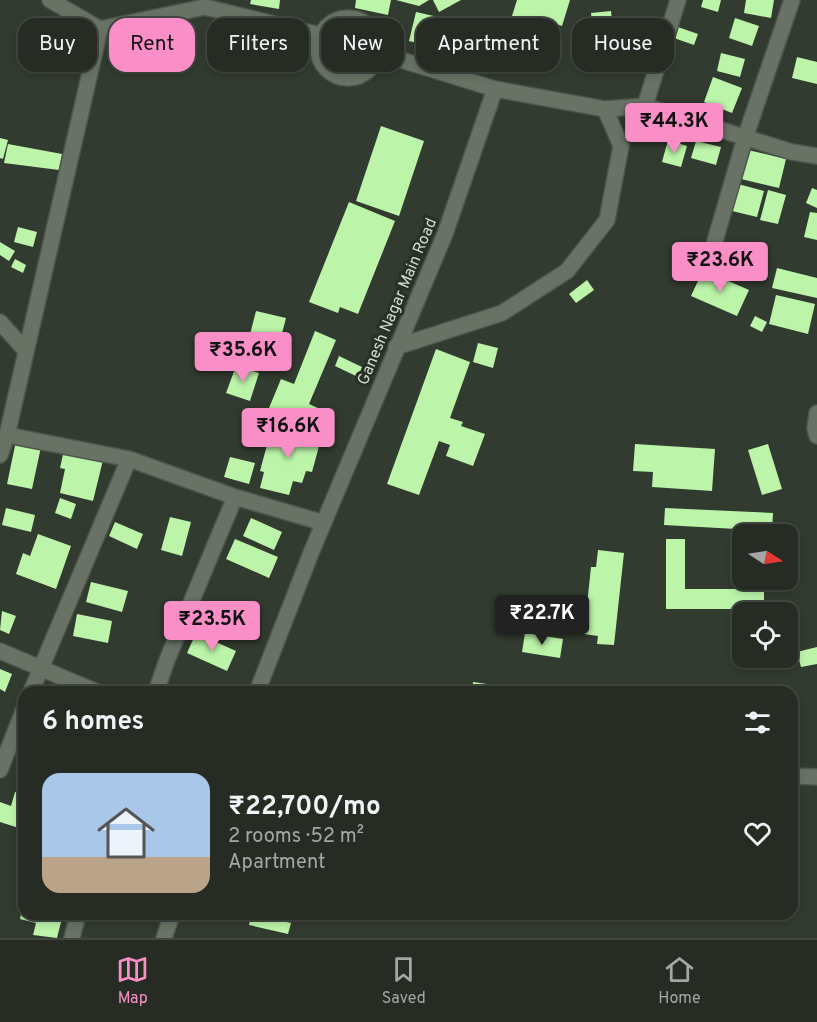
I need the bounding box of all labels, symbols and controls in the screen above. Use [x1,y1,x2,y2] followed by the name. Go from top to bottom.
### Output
[18,18,97,72] chip: Buy
[109,18,195,72] chip: Rent
[207,18,309,72] chip: Filters
[321,18,404,72] chip: New
[416,18,560,72] chip: Apartment
[572,18,674,72] chip: House
[625,103,723,154] pin: ₹44.3K
[639,109,709,135] text: ₹44.3K
[354,215,442,388] street label: Ganesh Nagar Main Road
[671,242,769,293] pin: ₹23.6K
[686,248,754,274] text: ₹23.6K
[194,332,292,383] pin: ₹35.6K
[209,338,277,364] text: ₹35.6K
[239,408,337,459] pin: ₹16.6K
[256,414,320,440] text: ₹16.6K
[732,524,798,590] north arrow
[732,524,798,668] map controls
[493,595,591,646] pin: ₹22.7K
[163,601,261,652] pin: ₹23.5K
[509,601,575,627] text: ₹22.7K
[732,602,798,668] button: locate
[178,607,246,633] text: ₹23.5K
[42,706,144,739] text: 6 homes
[741,706,774,739] icon: filters
[228,791,381,824] text: ₹22,700/mo
[90,797,162,869] icon: home
[741,817,774,850] icon: heart
[228,824,364,850] text: 2 rooms · 52 m²
[228,850,326,876] text: Apartment
[116,953,149,1009] tab: Map
[382,953,426,1009] tab: Saved
[658,953,701,1009] tab: Home

